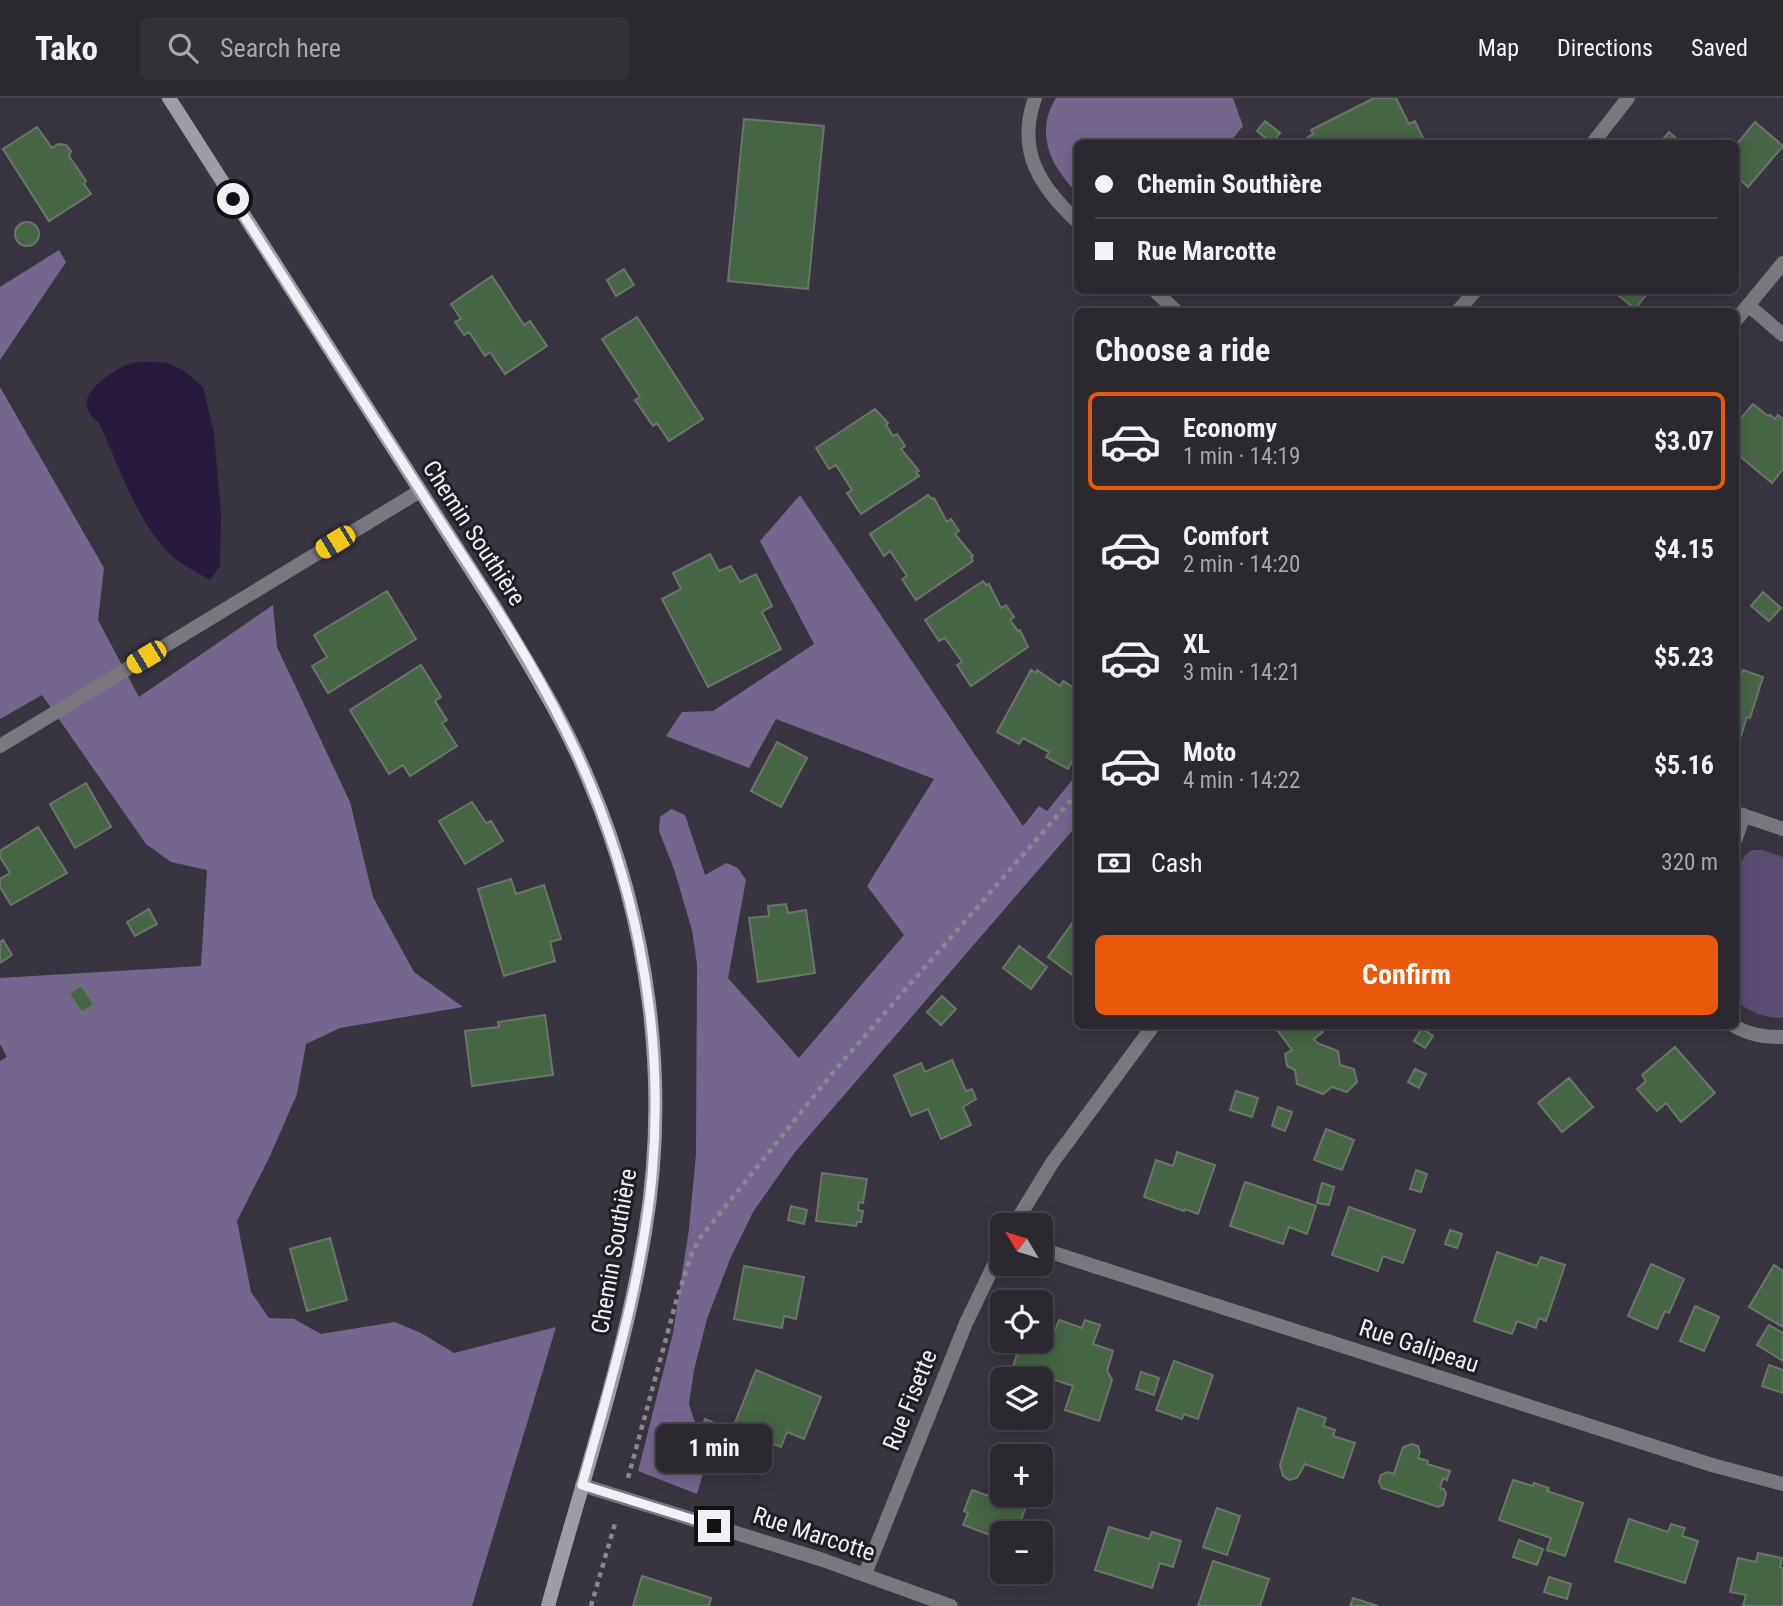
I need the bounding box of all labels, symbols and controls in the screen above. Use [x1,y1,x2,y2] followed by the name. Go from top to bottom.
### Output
[140,17,630,80] search box
[35,29,98,68] text: Tako
[164,29,202,67] icon: search
[220,33,341,63] text: Search here
[1478,34,1519,62] text: Map
[1557,34,1653,62] text: Directions
[1691,34,1748,62] text: Saved
[1137,169,1322,199] text: Chemin Southière
[217,183,249,215] route start
[1137,236,1276,266] text: Rue Marcotte
[1095,331,1270,369] text: Choose a ride
[1099,410,1162,473] icon: car
[1183,413,1277,443] text: Economy
[1654,426,1714,456] text: $3.07
[1183,443,1300,470] text: 1 min · 14:19
[417,455,531,611] street label: Chemin Southière
[1099,518,1162,581] icon: car
[1183,521,1269,551] text: Comfort
[312,522,359,562] car
[1654,534,1714,564] text: $4.15
[1183,551,1300,578] text: 2 min · 14:20
[1099,626,1162,689] icon: car
[1183,629,1210,659] text: XL
[123,637,170,677] car
[1654,642,1714,672] text: $5.23
[1183,659,1300,686] text: 3 min · 14:21
[1099,734,1162,797] icon: car
[1183,737,1236,767] text: Moto
[1654,750,1714,780] text: $5.16
[1183,767,1300,794] text: 4 min · 14:22
[1095,844,1133,882] icon: cash
[1151,848,1203,878] text: Cash
[1661,849,1718,876] text: 320 m
[1095,935,1718,1015] button: Confirm
[586,1166,642,1336] street label: Chemin Southière
[990,1213,1054,1276] north arrow
[990,1213,1053,1584] map controls
[990,1290,1053,1353] button: locate
[1356,1314,1482,1378] street label: Rue Galipeau
[877,1346,943,1454] street label: Rue Fisette
[990,1367,1053,1430] button: layers
[656,1424,772,1474] callout: 1 min
[688,1435,740,1462] text: 1 min
[990,1444,1053,1507] button: +
[750,1501,878,1567] street label: Rue Marcotte
[698,1510,730,1542] route end
[990,1521,1053,1584] button: −

